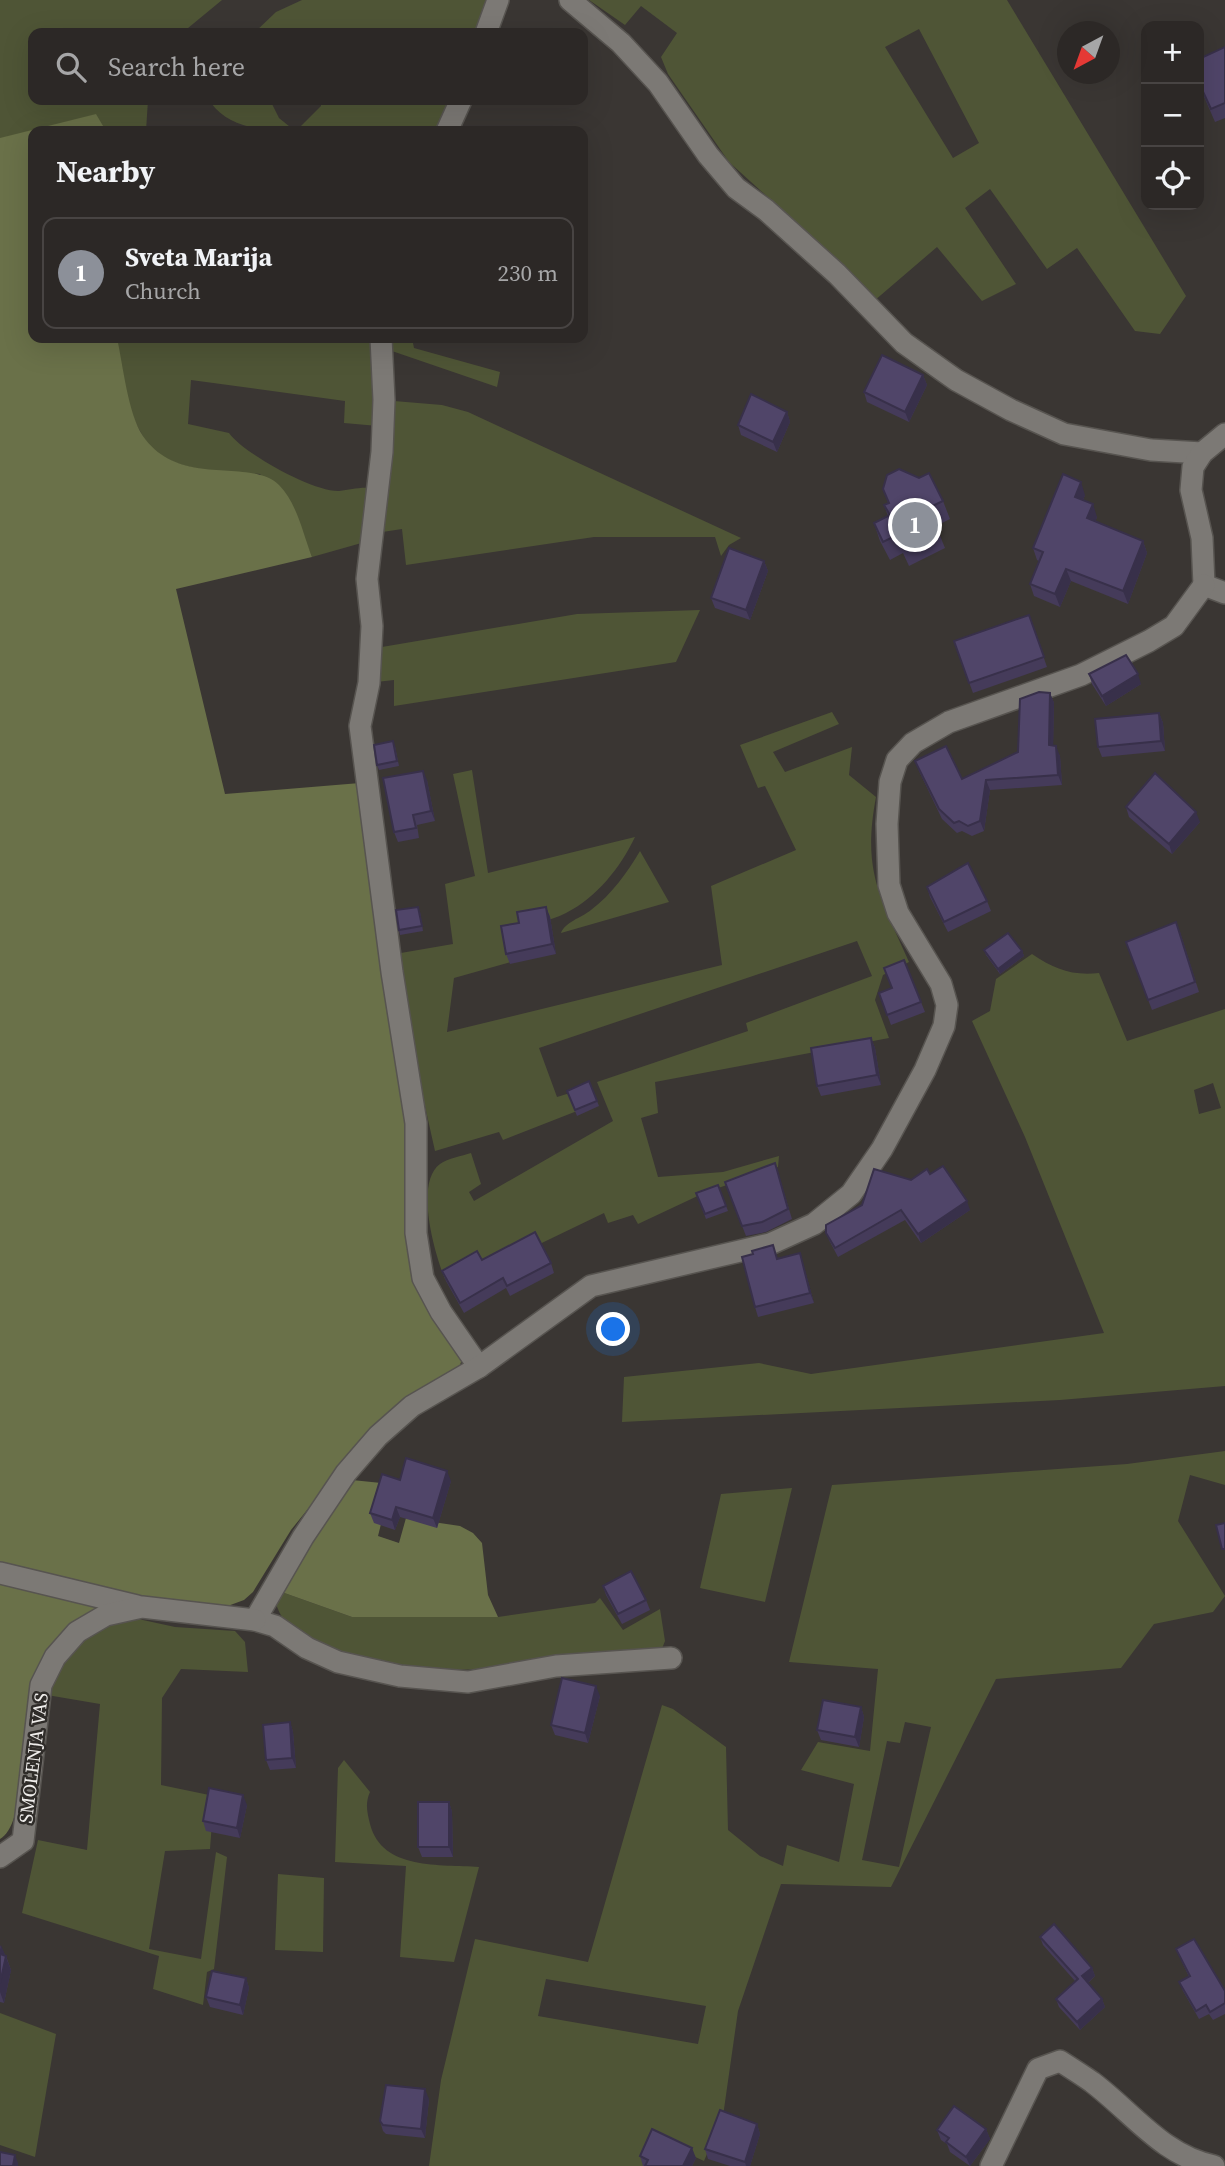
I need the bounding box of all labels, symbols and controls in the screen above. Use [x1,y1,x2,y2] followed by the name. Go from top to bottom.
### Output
[1057,21,1120,84] north arrow
[1141,21,1204,210] map controls
[1141,21,1204,84] button: +
[28,28,588,105] search box
[52,48,90,86] icon: search
[108,49,245,85] text: Search here
[1141,84,1204,147] button: −
[1141,147,1204,210] button: locate
[56,151,155,192] text: Nearby
[125,239,272,275] text: Sveta Marija
[75,257,87,289] text: 1
[497,257,558,289] text: 230 m
[125,275,201,307] text: Church
[892,499,938,551] pin: 1
[596,1312,630,1346] your location
[12,1691,54,1825] street label: SMOLENJA VAS

